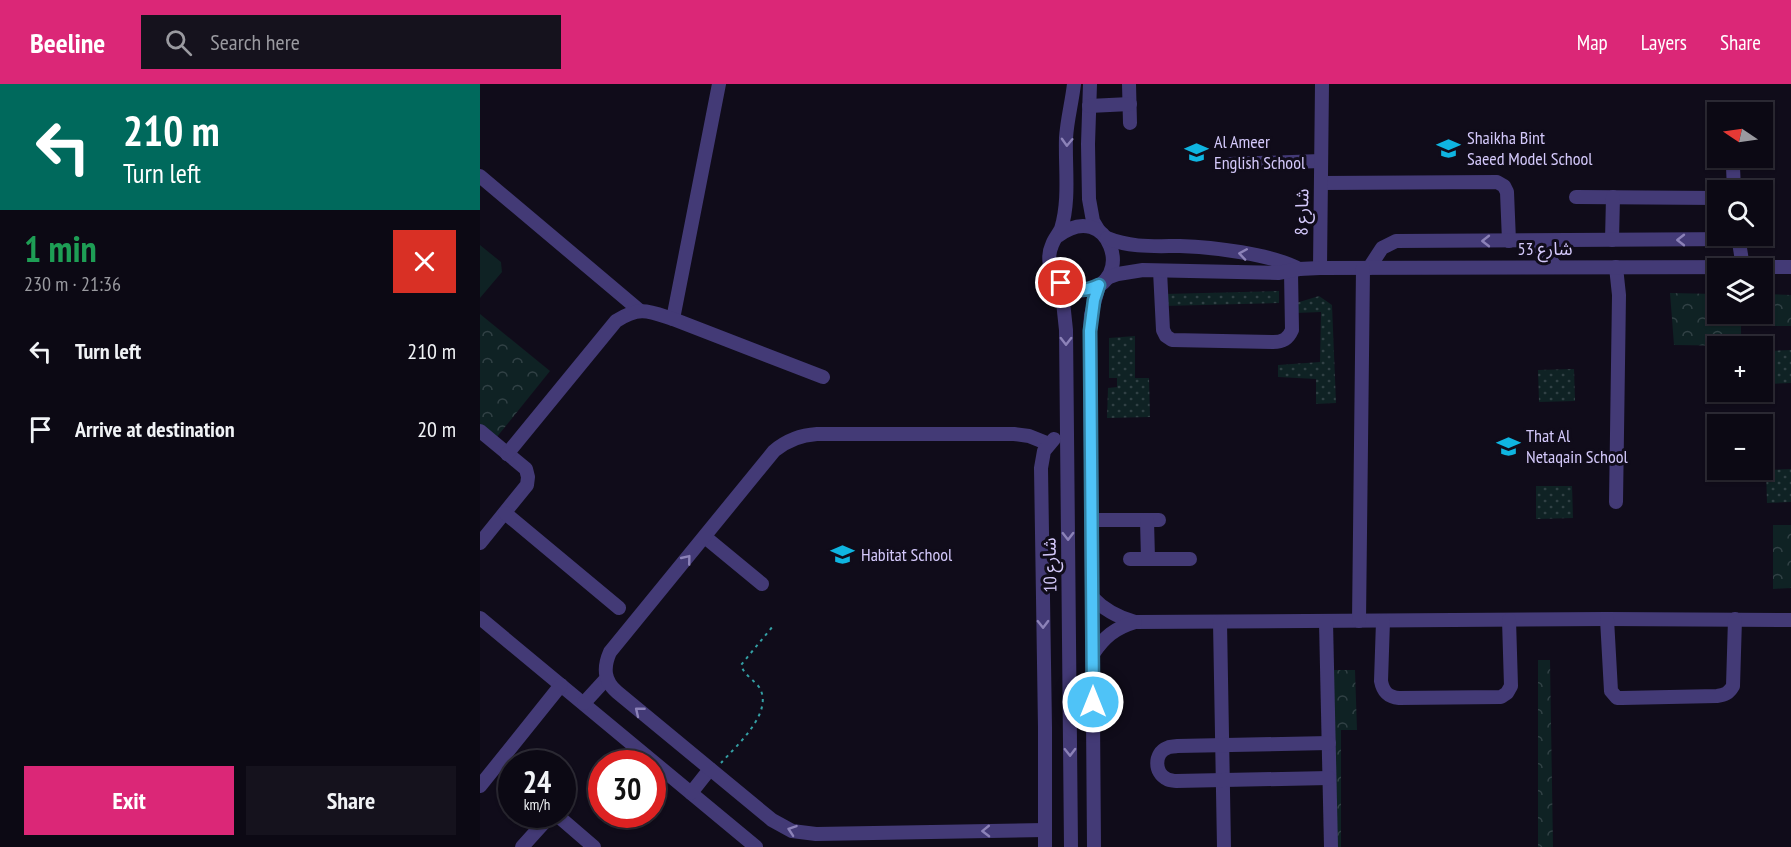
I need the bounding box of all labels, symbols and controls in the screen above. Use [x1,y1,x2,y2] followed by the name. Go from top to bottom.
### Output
[141,15,561,69] search box
[30,24,105,61] text: Beeline
[162,26,195,59] icon: search
[210,28,300,56] text: Search here
[1577,29,1608,56] text: Map
[1641,29,1687,56] text: Layers
[1720,29,1761,56] text: Share
[1707,102,1773,168] north arrow
[1707,102,1773,480] map controls
[123,103,220,158] text: 210 m
[24,108,102,186] icon: left
[1467,126,1593,170] place label: Shaikha Bint Saeed Model School
[1214,130,1306,174] place label: Al Ameer English School
[1436,135,1462,161] school or university icon: Shaikha Bint Saeed Model School
[1060,137,1073,146] one-way arrow
[1183,139,1209,165] school or university icon: Al Ameer English School
[123,156,201,190] text: Turn left
[1707,180,1773,246] button: search
[1290,188,1316,236] street label: شارع 8
[24,225,97,272] text: 1 min
[393,230,456,293] button: close
[1676,234,1685,246] one-way arrow
[1481,235,1490,247] one-way arrow
[1517,237,1573,263] street label: شارع 53
[1238,248,1248,260] one-way arrow
[1035,257,1086,308] pin
[1707,258,1773,324] button: layers
[1044,266,1077,299] icon: arrive
[24,271,121,297] text: 230 m · 21:36
[24,335,57,368] icon: left
[1707,336,1773,402] button: +
[75,337,141,365] text: Turn left
[407,337,456,365] text: 210 m
[1060,337,1072,346] one-way arrow
[24,413,57,446] icon: arrive
[1707,414,1773,480] button: −
[75,415,235,443] text: Arrive at destination
[417,415,456,443] text: 20 m
[1526,424,1628,468] place label: That Al Netaqain School
[1495,433,1521,459] school or university icon: That Al Netaqain School
[1062,532,1074,541] one-way arrow
[1038,537,1064,593] street label: شارع 10
[830,542,856,568] school or university icon: Habitat School
[861,543,953,566] place label: Habitat School
[680,554,691,565] one-way arrow
[1037,619,1049,628] one-way arrow
[1061,670,1125,734] position arrow
[635,707,646,718] one-way arrow
[1064,748,1076,757] one-way arrow
[588,750,666,828] speed limit sign: 30
[523,762,551,801] text: 24
[24,766,234,835] button: Exit
[246,766,456,835] button: Share
[524,795,550,814] text: km/h
[787,825,798,838] one-way arrow
[982,825,991,837] one-way arrow

